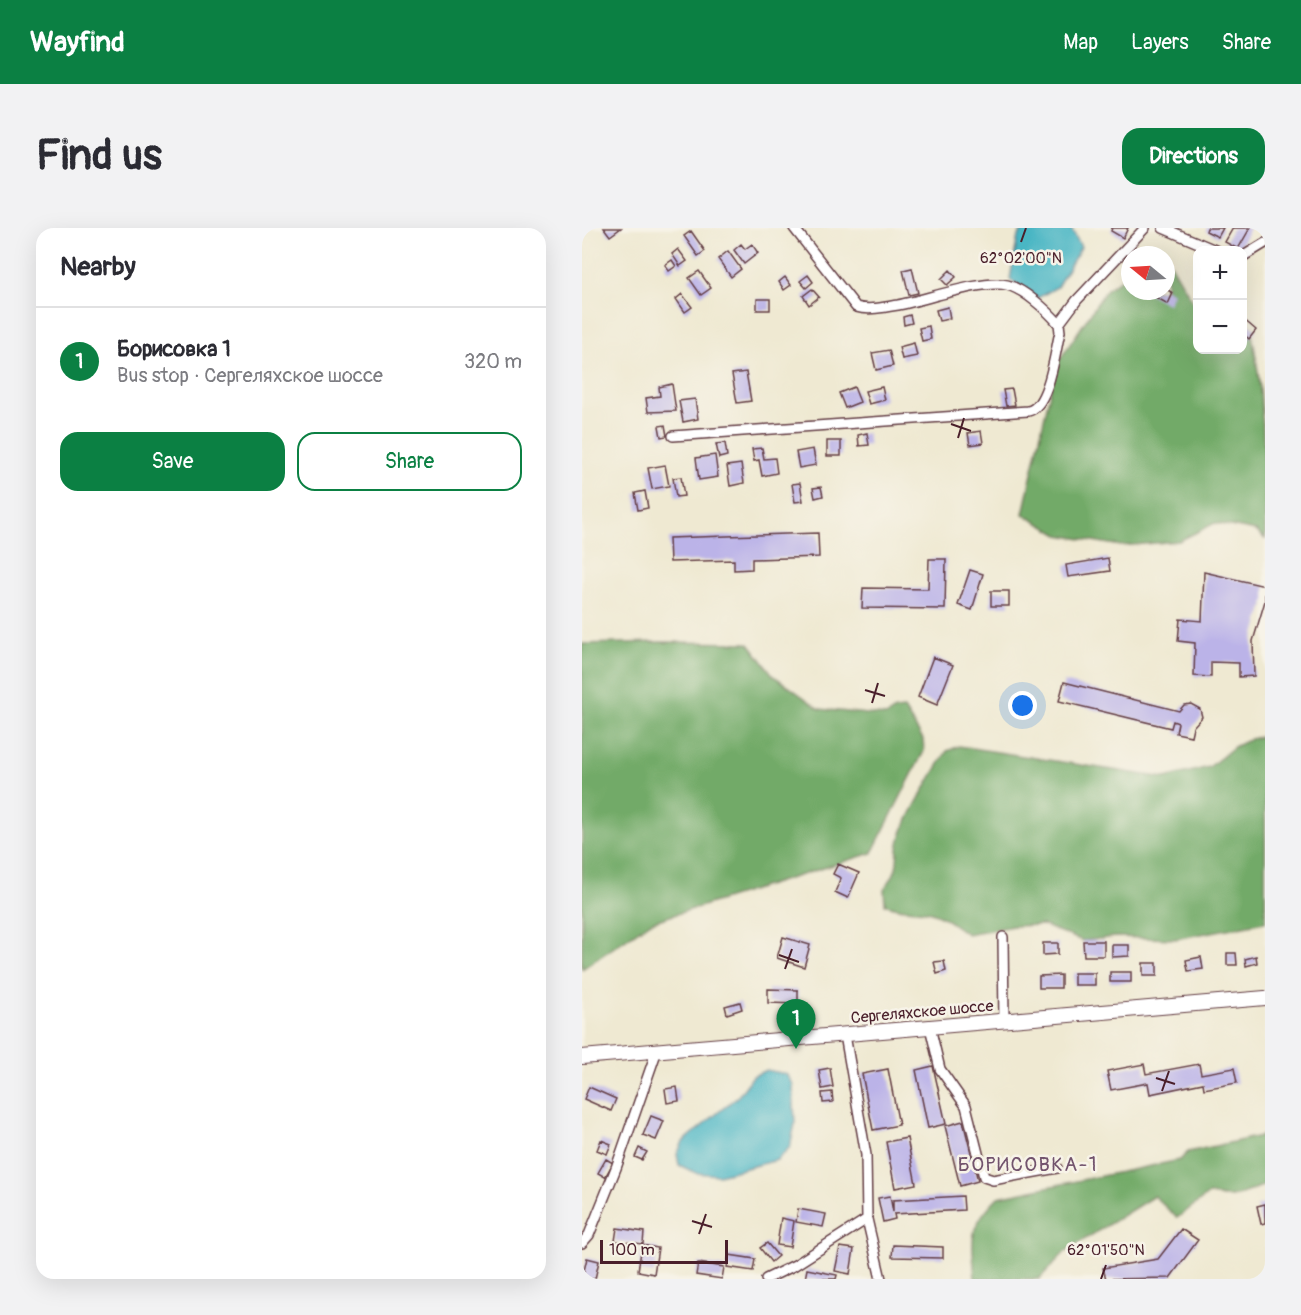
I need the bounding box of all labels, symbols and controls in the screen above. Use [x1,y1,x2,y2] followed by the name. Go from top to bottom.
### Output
[30,25,125,60] text: Wayfind
[1063,29,1098,56] text: Map
[1131,29,1189,56] text: Layers
[1222,29,1271,56] text: Share
[1122,128,1265,185] button: Directions
[36,130,162,182] text: Find us
[1121,246,1175,300] north arrow
[1193,246,1247,354] map controls
[1193,246,1247,300] button: +
[980,249,1062,268] text: 62°02'00"N
[60,251,136,283] text: Nearby
[1193,300,1247,354] button: −
[117,335,231,363] text: Борисовка 1
[76,349,83,374] text: 1
[464,349,522,374] text: 320 m
[117,363,383,388] text: Bus stop · Сергеляхское шоссе
[60,432,285,491] button: Save
[297,432,522,491] button: Share
[1008,691,1037,720] your location
[850,996,994,1028] street label: Сергеляхское шоссе
[776,1000,816,1049] pin: 1
[958,1152,1098,1177] district label: БОРИСОВКА-1
[600,1237,728,1264] scale bar
[609,1240,655,1260] text: 100 m
[1067,1241,1145,1260] text: 62°01'50"N

